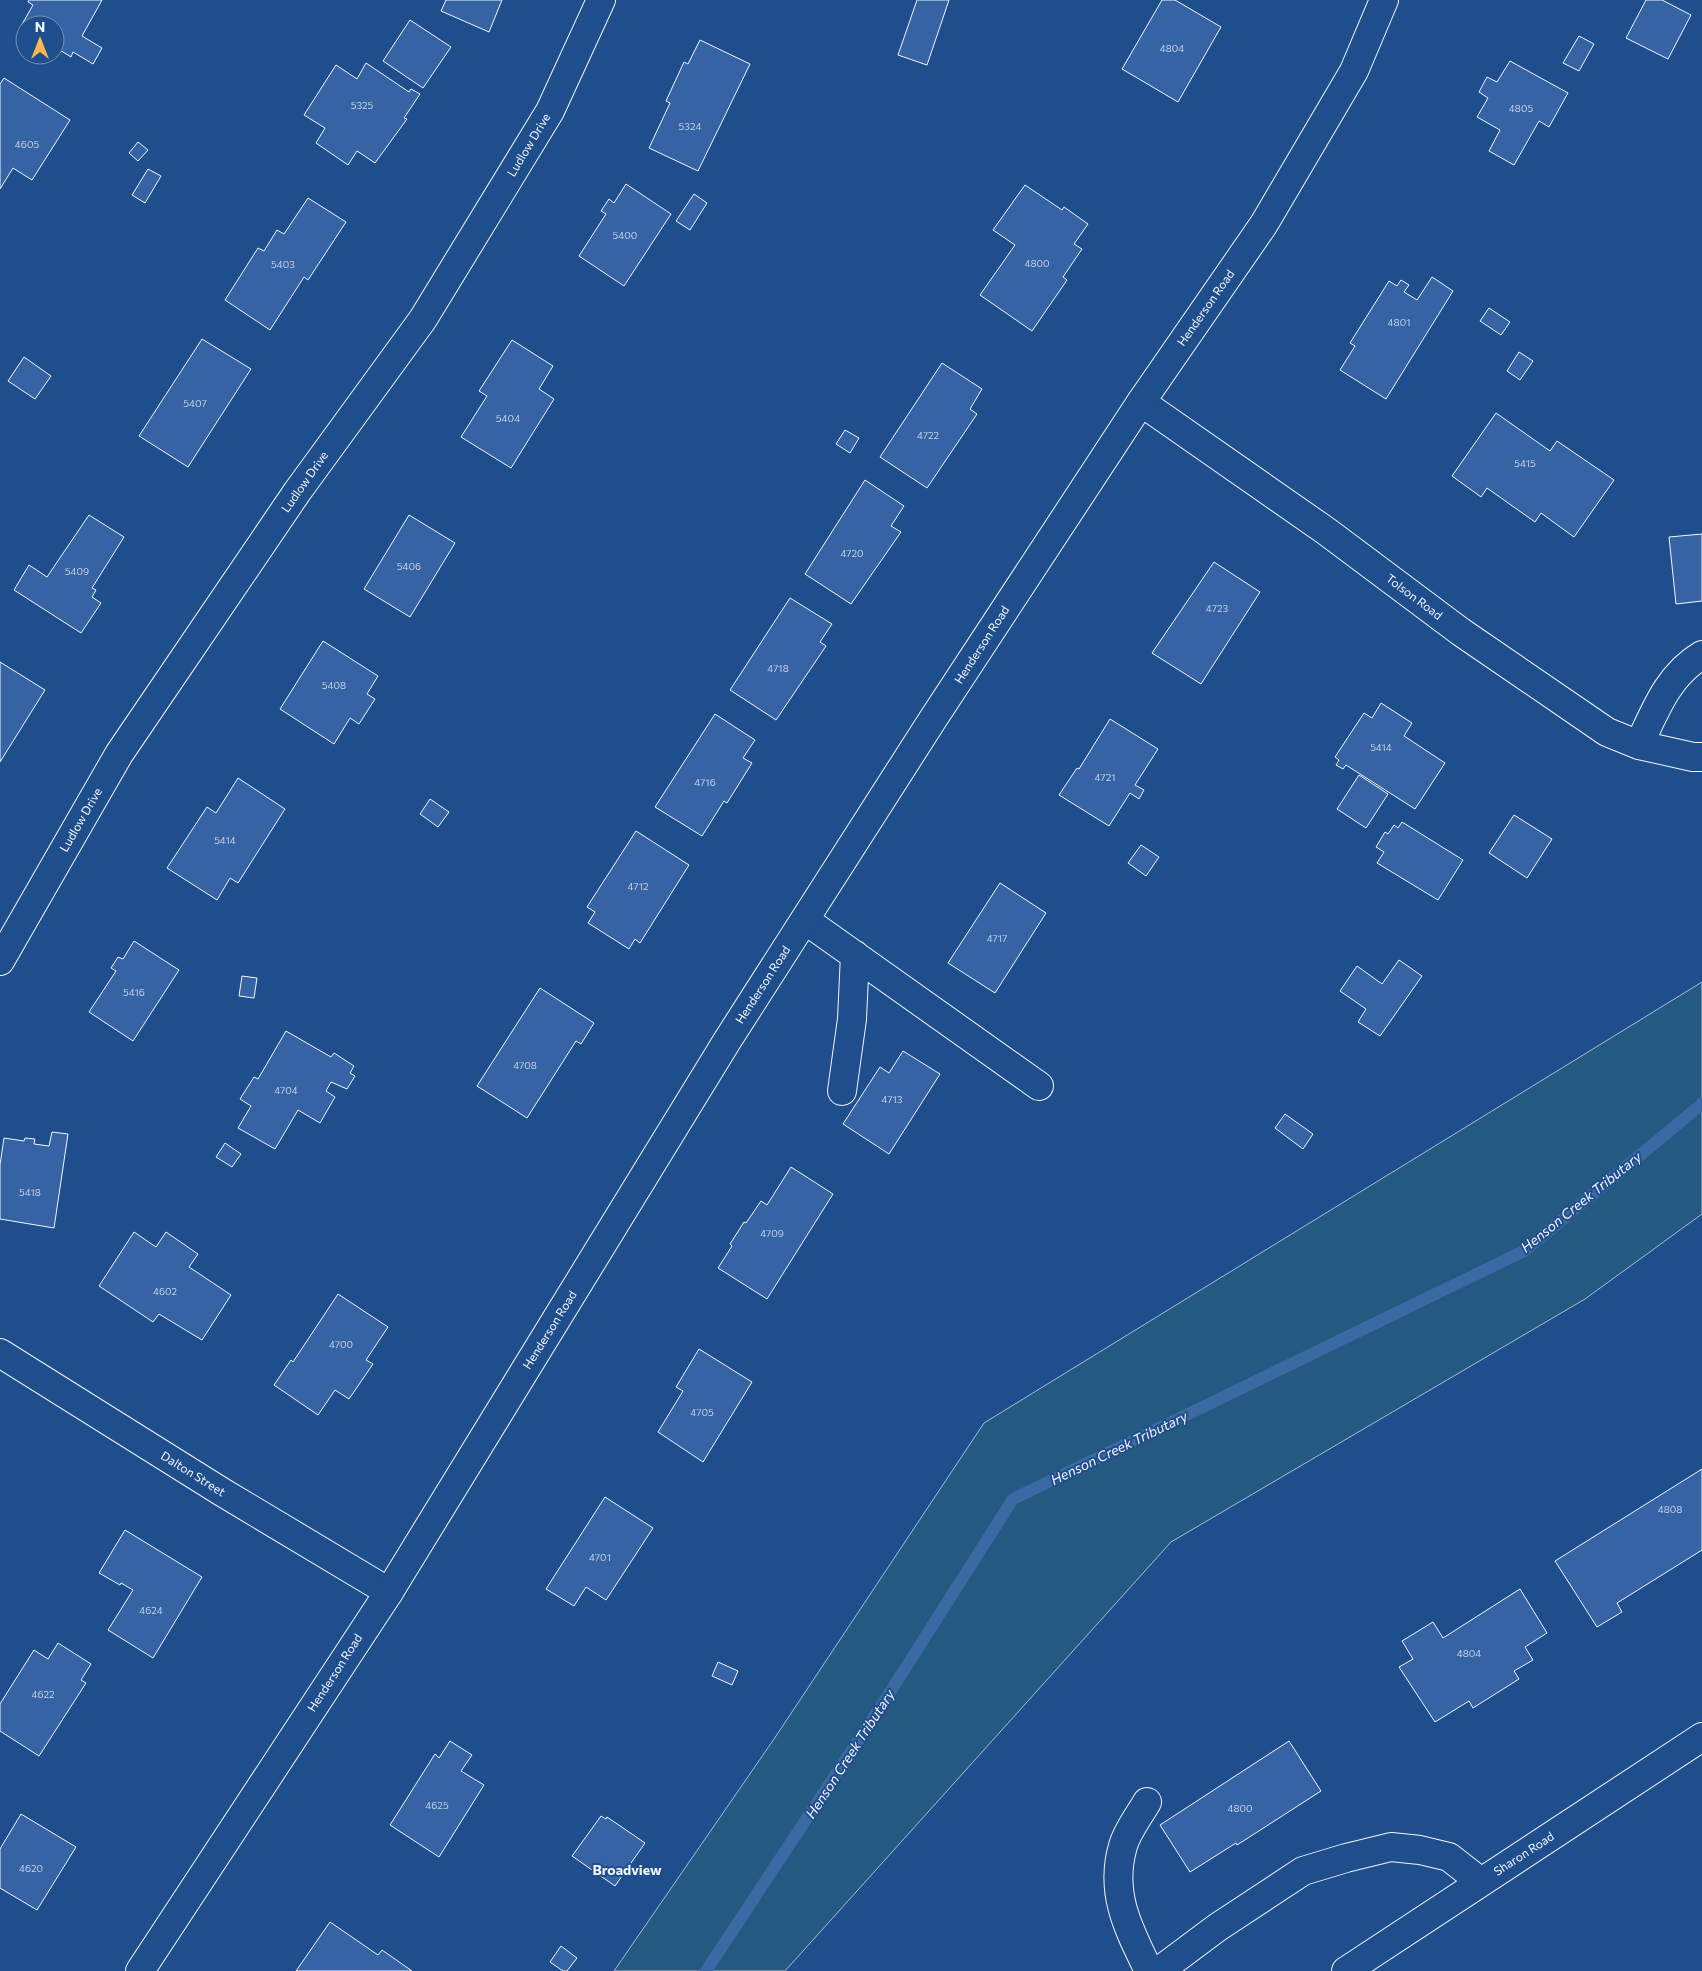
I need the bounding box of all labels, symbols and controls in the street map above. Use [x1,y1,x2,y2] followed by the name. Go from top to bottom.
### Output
[15,15,65,65] north arrow
[35,18,45,35] text: N
[1160,42,1184,54] house number: 4804
[351,99,374,111] house number: 5325
[1509,102,1533,114] house number: 4805
[504,110,553,179] street label: Ludlow Drive
[679,120,701,132] house number: 5324
[15,138,39,150] house number: 4605
[613,229,637,241] house number: 5400
[1024,257,1050,269] house number: 4800
[271,258,295,270] house number: 5403
[1174,267,1237,348] street label: Henderson Road
[1388,316,1410,328] house number: 4801
[183,397,207,409] house number: 5407
[496,412,520,424] house number: 5404
[917,429,940,441] house number: 4722
[278,448,330,515] street label: Ludlow Drive
[1514,457,1536,469] house number: 5415
[840,547,864,559] house number: 4720
[397,560,421,572] house number: 5406
[65,565,89,577] house number: 5409
[1384,571,1446,622] street label: Tolson Road
[1206,602,1228,614] house number: 4723
[951,603,1012,686] street label: Henderson Road
[767,662,789,674] house number: 4718
[322,679,346,691] house number: 5408
[1370,741,1392,753] house number: 5414
[1095,771,1115,783] house number: 4721
[694,776,716,788] house number: 4716
[56,785,104,854] street label: Ludlow Drive
[214,834,236,846] house number: 5414
[628,880,649,892] house number: 4712
[987,932,1007,944] house number: 4717
[732,943,793,1026] street label: Henderson Road
[123,986,145,998] house number: 5416
[513,1059,537,1071] house number: 4708
[274,1084,298,1096] house number: 4704
[881,1093,903,1105] house number: 4713
[1517,1147,1645,1256] water label: Henson Creek Tributary
[19,1186,41,1198] house number: 5418
[760,1227,784,1239] house number: 4709
[153,1285,178,1297] house number: 4602
[519,1288,579,1371] street label: Henderson Road
[329,1338,353,1350] house number: 4700
[690,1406,714,1418] house number: 4705
[1047,1407,1191,1488] water label: Henson Creek Tributary
[159,1448,228,1499] street label: Dalton Street
[1658,1503,1682,1515] house number: 4808
[589,1551,611,1563] house number: 4701
[139,1604,163,1616] house number: 4624
[304,1631,365,1714] street label: Henderson Road
[1457,1647,1481,1659] house number: 4804
[802,1685,898,1821] water label: Henson Creek Tributary
[31,1688,55,1700] house number: 4622
[425,1799,449,1811] house number: 4625
[1227,1802,1253,1814] house number: 4800
[1491,1828,1556,1878] street label: Sharon Road
[592,1861,662,1878] district label: Broadview
[19,1862,43,1874] house number: 4620

